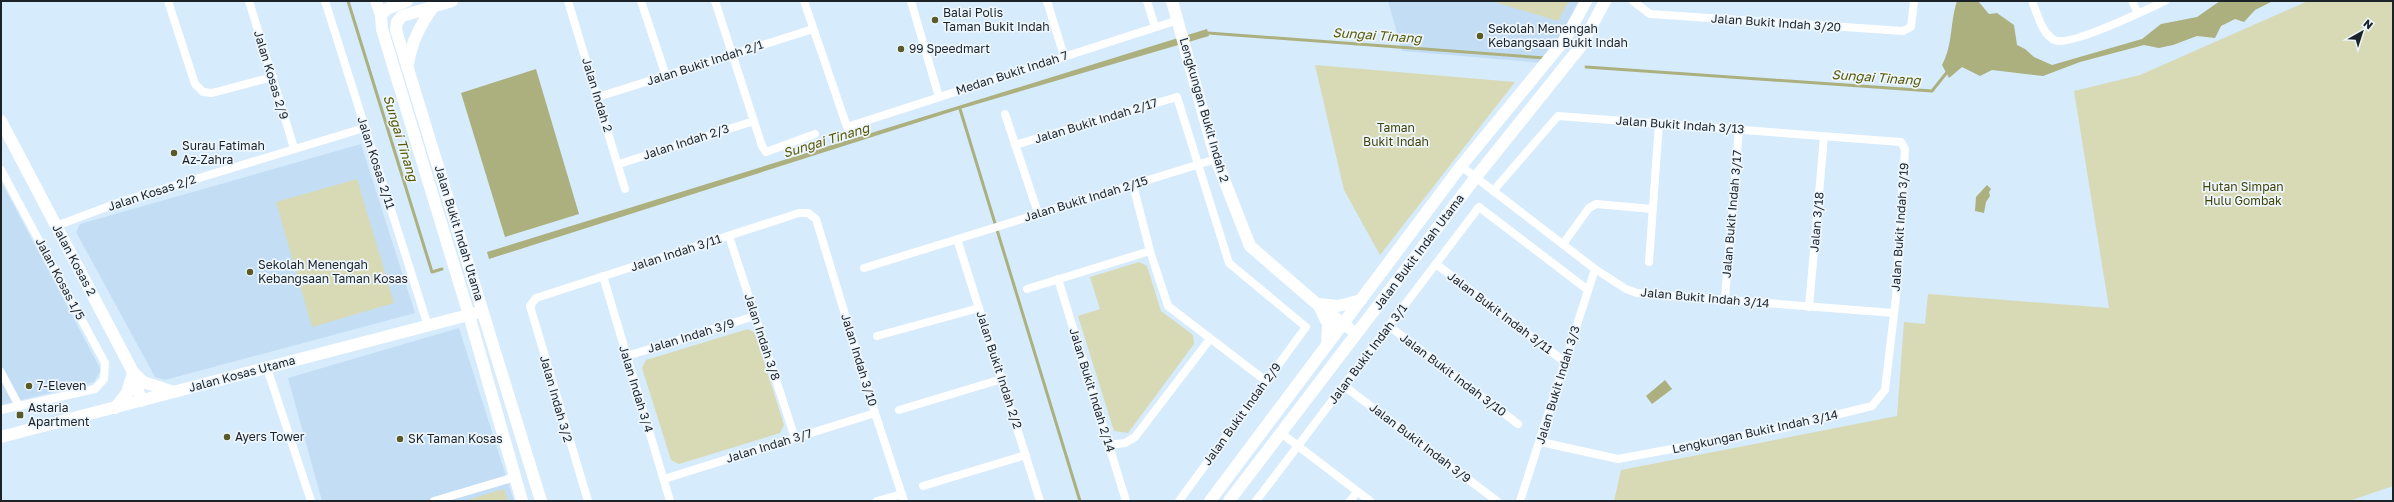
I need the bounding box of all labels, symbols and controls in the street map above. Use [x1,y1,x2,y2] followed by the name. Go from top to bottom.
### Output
[943,5,1050,34] place label: Balai Polis Taman Bukit Indah
[1710,10,1842,35] street label: Jalan Bukit Indah 3/20
[2342,12,2382,52] north arrow
[930,15,940,25] marker: Balai Polis Taman Bukit Indah
[2361,16,2376,32] text: N
[1488,21,1628,50] place label: Sekolah Menengah Kebangsaan Bukit Indah
[1332,24,1423,46] water label: Sungai Tinang
[251,29,292,121] street label: Jalan Kosas 2/9
[1475,31,1485,41] marker: Sekolah Menengah Kebangsaan Bukit Indah
[1177,36,1232,184] street label: Lengkungan Bukit Indah 2
[645,37,765,88] street label: Jalan Bukit Indah 2/1
[909,41,990,56] place label: 99 Speedmart
[896,44,906,54] marker: 99 Speedmart
[954,47,1070,98] street label: Medan Bukit Indah 7
[579,56,616,134] street label: Jalan Indah 2
[1831,66,1922,88] water label: Sungai Tinang
[380,93,422,184] water label: Sungai Tinang
[1032,95,1159,146] street label: Jalan Bukit Indah 2/17
[1615,113,1745,136] street label: Jalan Bukit Indah 3/13
[354,115,399,211] street label: Jalan Kosas 2/11
[781,119,872,161] water label: Sungai Tinang
[1363,120,1429,149] park label: Taman Bukit Indah
[641,121,731,163] street label: Jalan Indah 2/3
[182,138,265,167] place label: Surau Fatimah Az-Zahra
[169,148,179,158] marker: Surau Fatimah Az-Zahra
[1718,149,1745,278] street label: Jalan Bukit Indah 3/17
[1888,162,1911,292] street label: Jalan Bukit Indah 3/19
[432,163,487,302] street label: Jalan Bukit Indah Utama
[106,171,198,214] street label: Jalan Kosas 2/2
[1022,173,1150,225] street label: Jalan Bukit Indah 2/15
[2202,179,2284,208] park label: Hutan Simpan Hulu Gombak
[1370,191,1467,313] street label: Jalan Bukit Indah Utama
[1806,191,1827,253] street label: Jalan 3/18
[49,221,100,298] street label: Jalan Kosas 2
[629,231,723,274] street label: Jalan Indah 3/11
[33,235,88,322] street label: Jalan Kosas 1/5
[258,257,408,286] place label: Sekolah Menengah Kebangsaan Taman Kosas
[245,267,255,277] marker: Sekolah Menengah Kebangsaan Taman Kosas
[1445,268,1556,357] street label: Jalan Bukit Indah 3/11
[1640,284,1770,311] street label: Jalan Bukit Indah 3/14
[741,292,784,382] street label: Jalan Indah 3/8
[1325,300,1410,407] street label: Jalan Bukit Indah 3/1
[973,309,1026,431] street label: Jalan Bukit Indah 2/2
[838,312,881,408] street label: Jalan Indah 3/10
[646,315,736,356] street label: Jalan Indah 3/9
[1532,324,1583,446] street label: Jalan Bukit Indah 3/3
[1066,326,1119,454] street label: Jalan Bukit Indah 2/14
[1397,330,1509,419] street label: Jalan Bukit Indah 3/10
[616,344,657,434] street label: Jalan Indah 3/4
[187,352,297,395] street label: Jalan Kosas Utama
[537,354,576,444] street label: Jalan Indah 3/2
[1199,359,1284,468] street label: Jalan Bukit Indah 2/9
[37,378,87,393] place label: 7-Eleven
[24,381,34,391] marker: 7-Eleven
[28,400,90,429] place label: Astaria Apartment
[1367,400,1474,486] street label: Jalan Bukit Indah 3/9
[1671,407,1839,456] street label: Lengkungan Bukit Indah 3/14
[15,410,25,420] marker: Astaria Apartment
[724,425,814,466] street label: Jalan Indah 3/7
[235,429,305,444] place label: Ayers Tower
[408,431,503,446] place label: SK Taman Kosas
[222,432,232,442] marker: Ayers Tower
[395,434,405,444] marker: SK Taman Kosas

